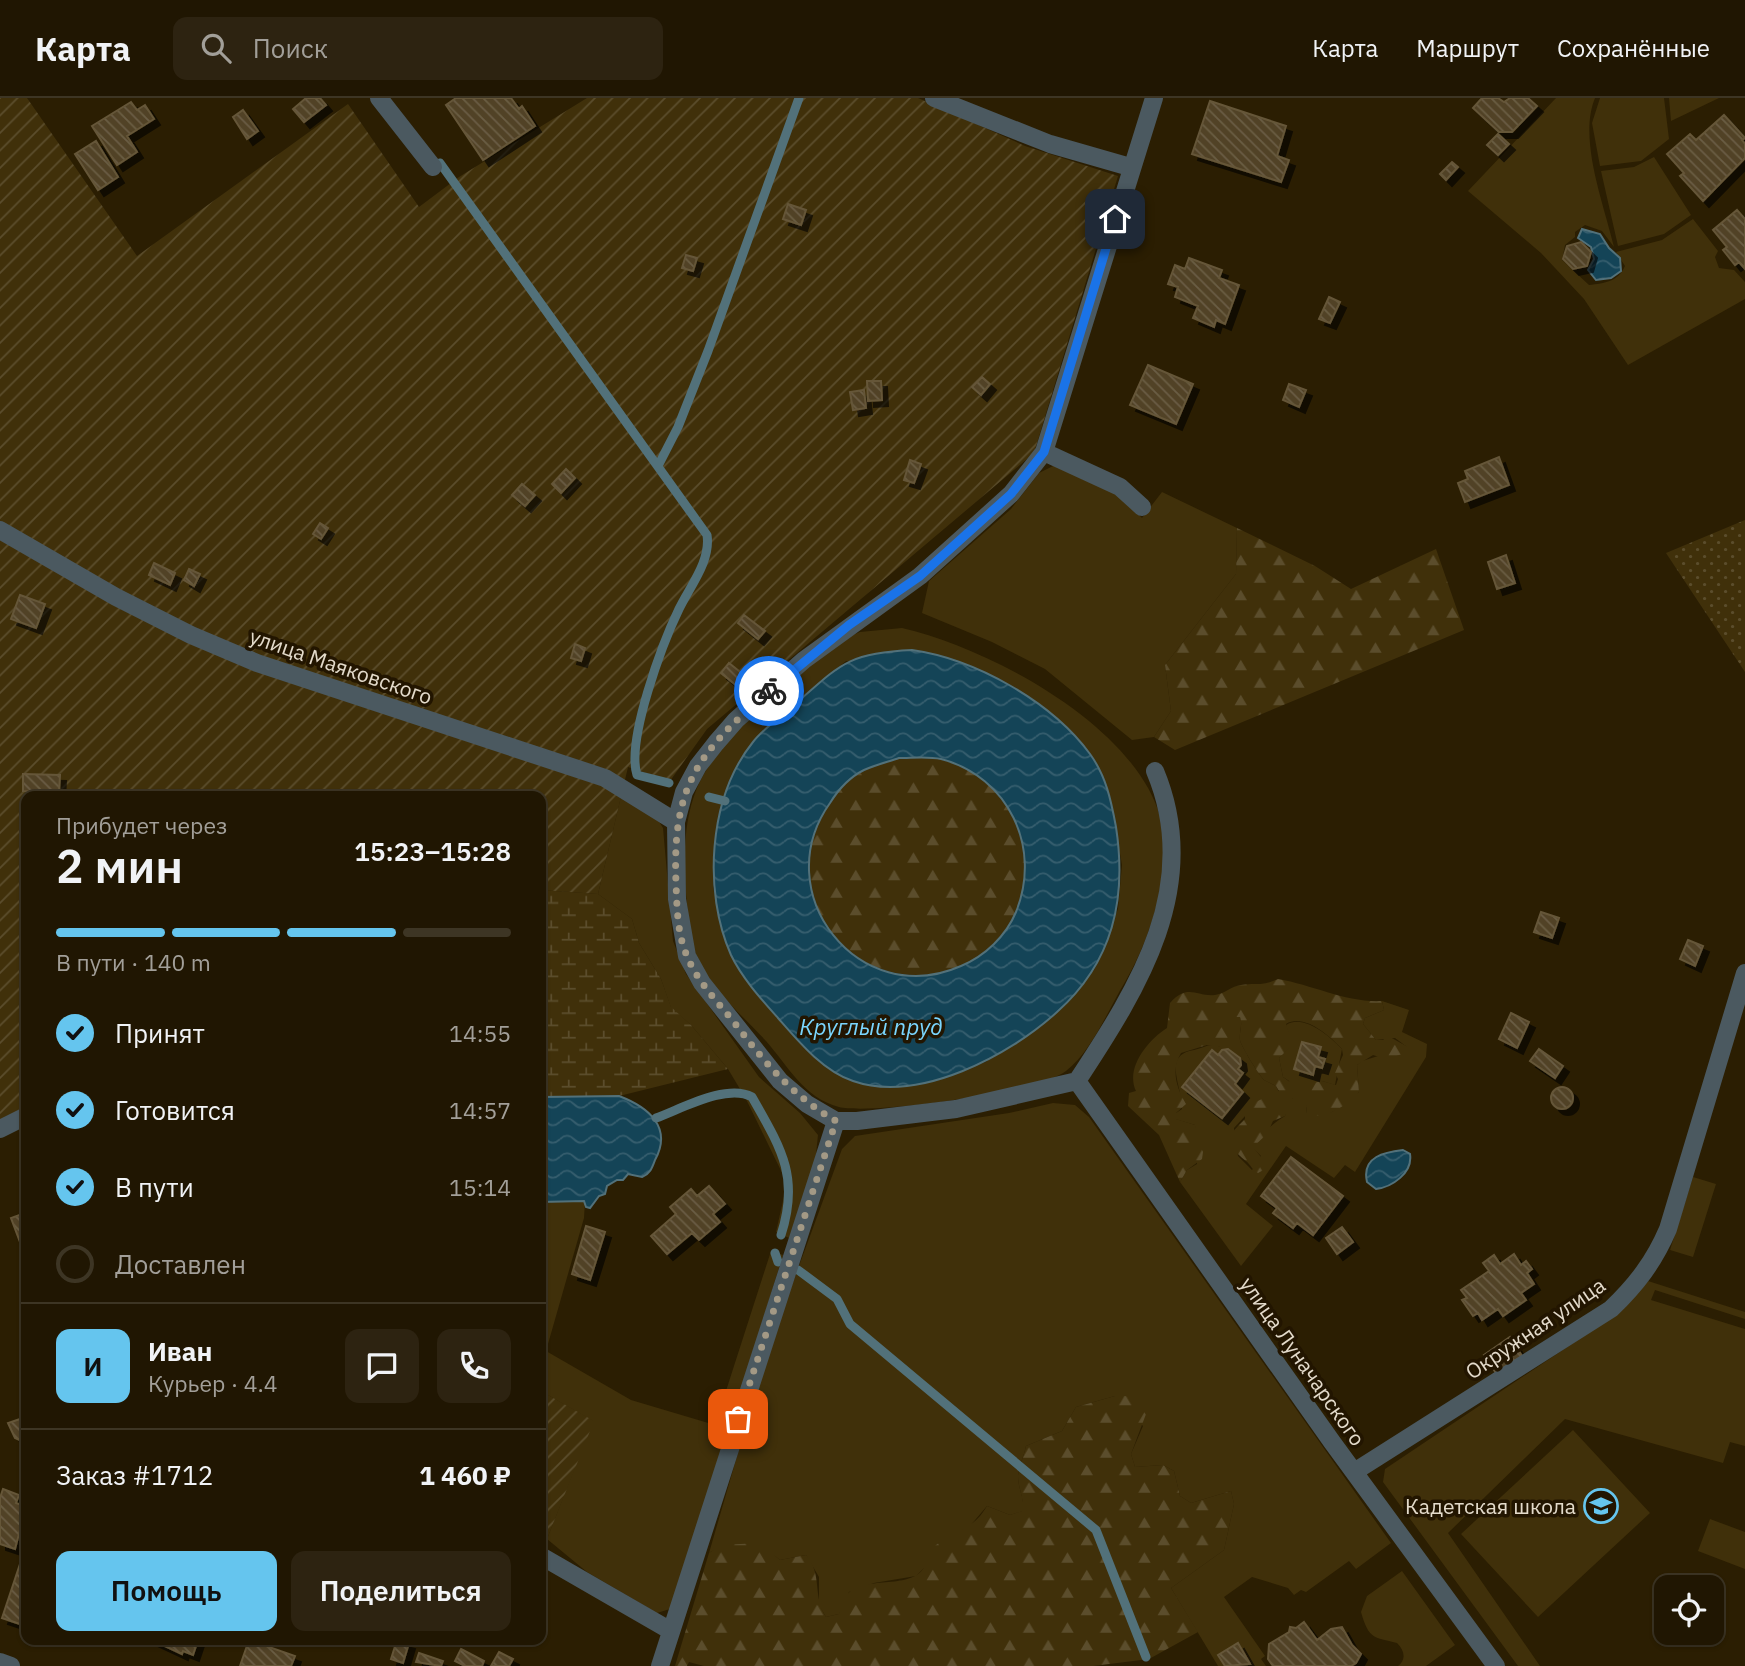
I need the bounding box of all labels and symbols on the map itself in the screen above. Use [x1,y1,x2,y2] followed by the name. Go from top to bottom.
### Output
[1085,189,1145,249] pin
[246,622,436,710] street label: улица Маяковского
[734,656,804,726] courier
[799,1011,943,1041] water label: Круглый пруд
[1234,1271,1372,1451] street label: улица Луначарского
[1460,1271,1610,1385] street label: Окружная улица
[708,1389,768,1449] pin
[1582,1487,1620,1525] school or university icon: Кадетская школа
[1405,1492,1576,1520] place label: Кадетская школа

